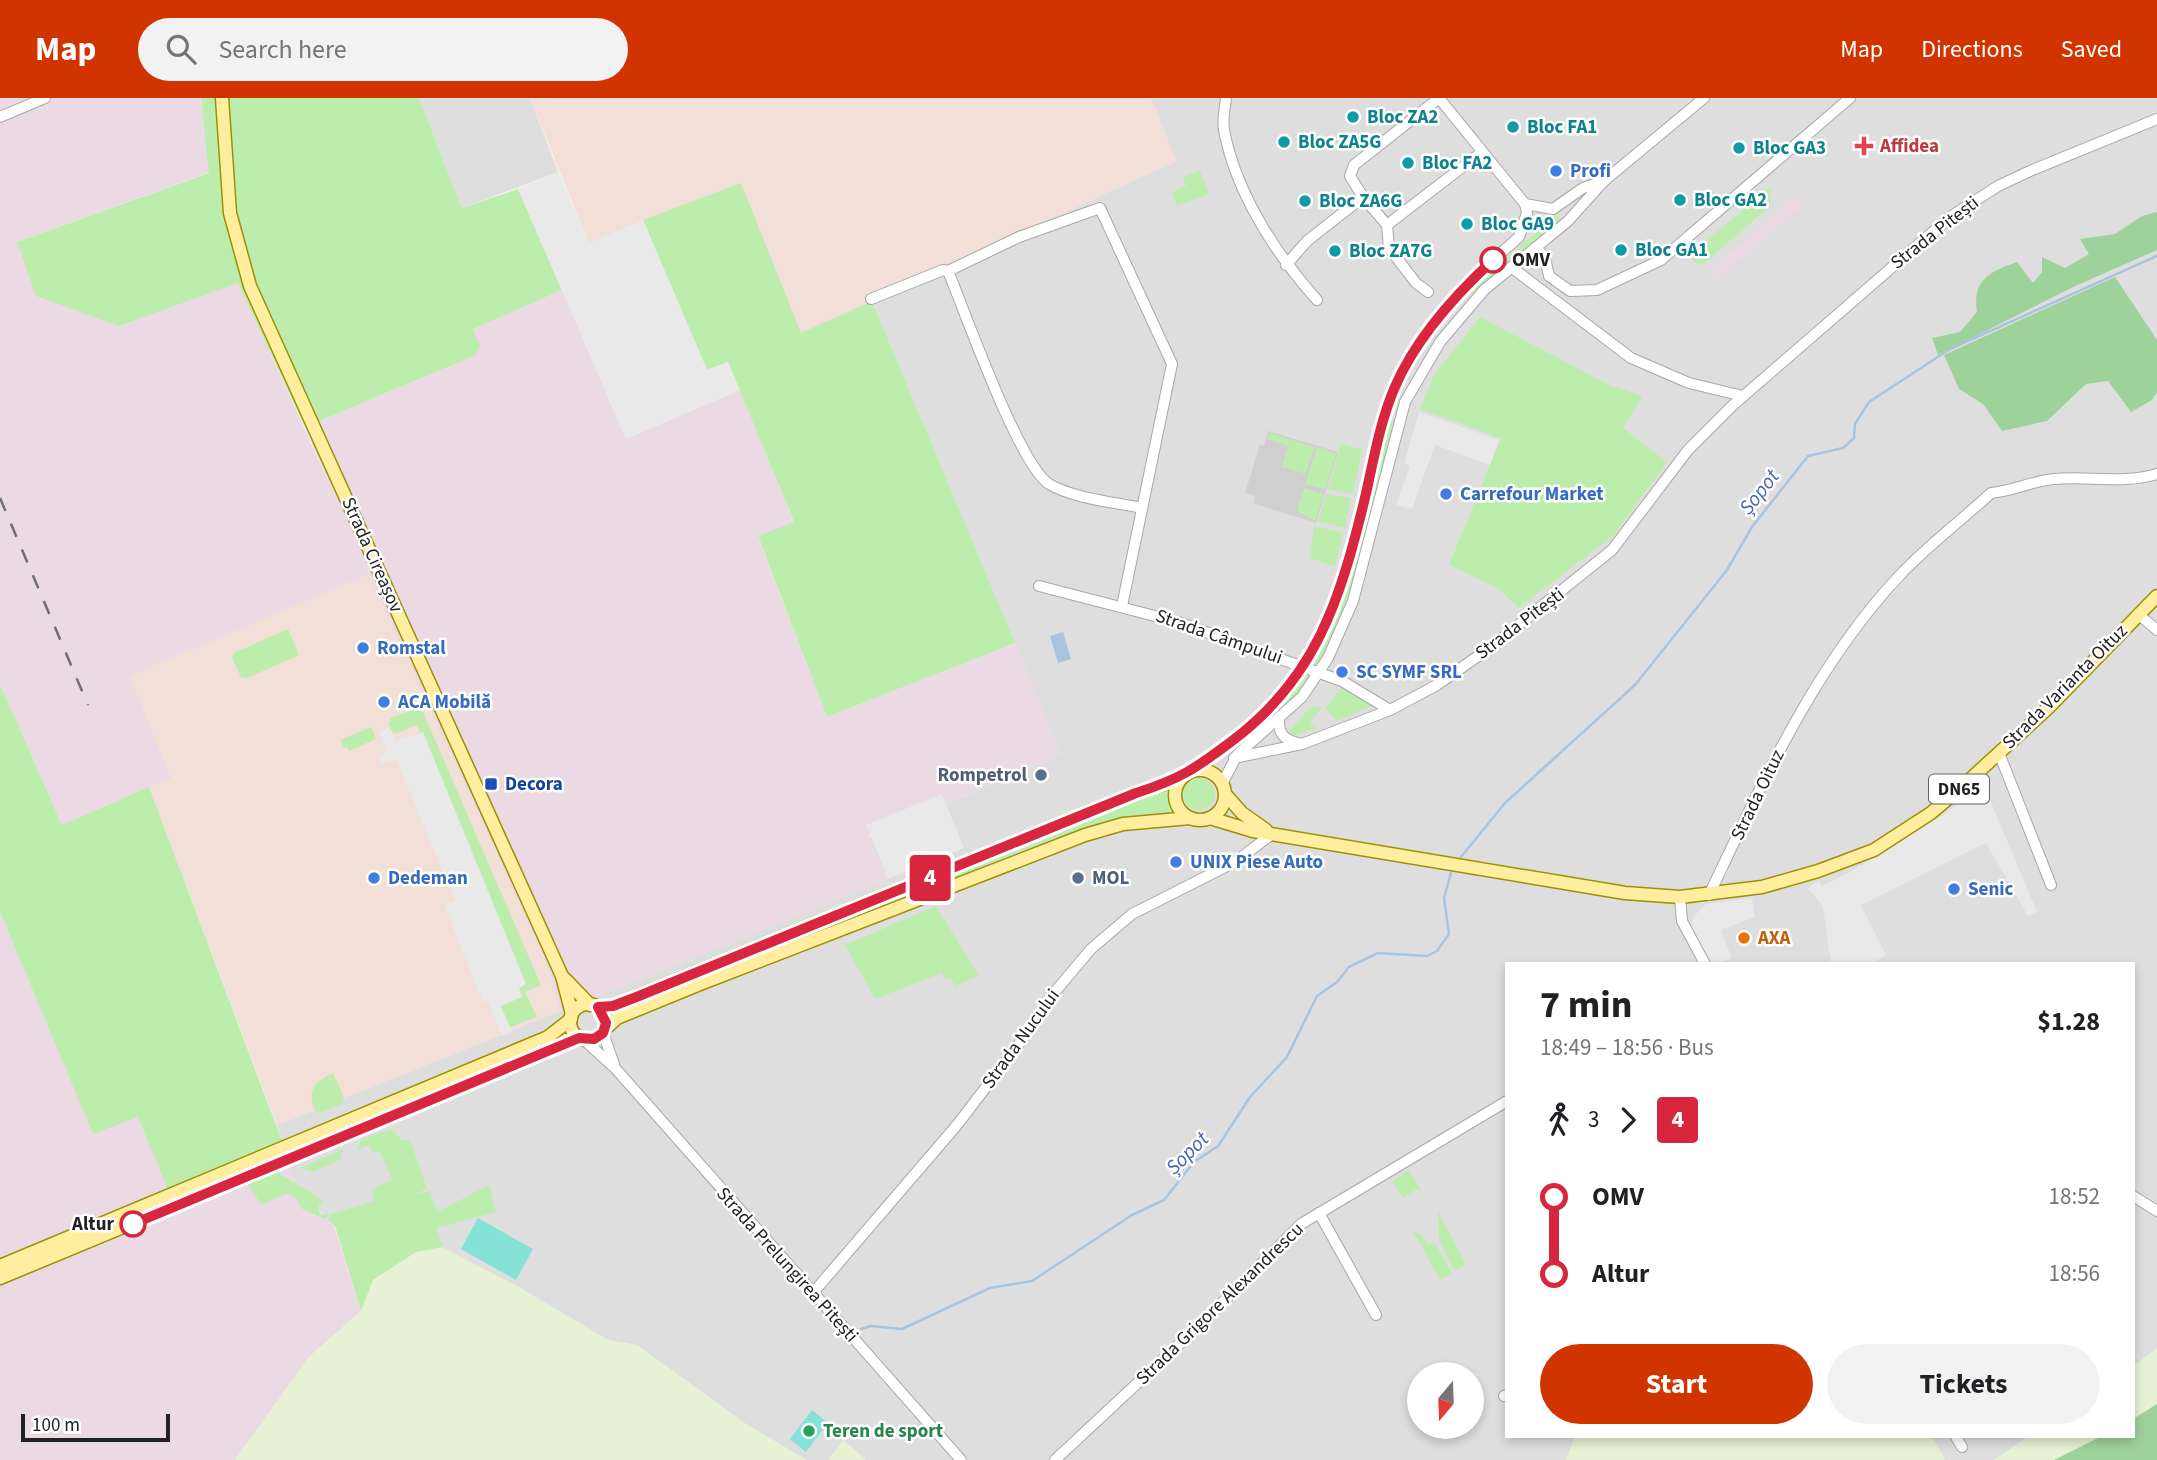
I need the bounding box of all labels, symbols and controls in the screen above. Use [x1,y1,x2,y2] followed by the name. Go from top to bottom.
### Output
[138,18,628,81] search box
[35,26,96,73] text: Map
[162,30,200,68] icon: search
[218,31,347,68] text: Search here
[1840,32,1883,67] text: Map
[1921,32,2023,67] text: Directions
[2061,32,2122,67] text: Saved
[1367,104,1438,131] place label: Bloc ZA2
[1345,109,1361,125] marker: Bloc ZA2
[1527,114,1597,141] place label: Bloc FA1
[1505,119,1521,135] marker: Bloc FA1
[1298,129,1381,156] place label: Bloc ZA5G
[1879,133,1939,160] place label: Affidea
[1276,134,1292,150] marker: Bloc ZA5G
[1753,135,1826,162] place label: Bloc GA3
[1854,136,1874,156] marker: Affidea
[1731,140,1747,156] marker: Bloc GA3
[1422,150,1492,177] place label: Bloc FA2
[1400,155,1416,171] marker: Bloc FA2
[1570,158,1611,185] place label: Profi
[1548,163,1564,179] marker: Profi
[1694,187,1767,214] place label: Bloc GA2
[1319,188,1402,215] place label: Bloc ZA6G
[1885,190,1985,276] street label: Strada Pitești
[1672,192,1688,208] marker: Bloc GA2
[1297,193,1313,209] marker: Bloc ZA6G
[1481,211,1554,238] place label: Bloc GA9
[1459,216,1475,232] marker: Bloc GA9
[1635,237,1708,264] place label: Bloc GA1
[1349,238,1432,265] place label: Bloc ZA7G
[1613,242,1629,258] marker: Bloc GA1
[1327,243,1343,259] marker: Bloc ZA7G
[1480,247,1506,273] marker: OMV
[1512,247,1550,274] place label: OMV
[1732,462,1787,521] water label: Șopot
[1460,481,1604,508] place label: Carrefour Market
[1438,486,1454,502] marker: Carrefour Market
[335,493,409,617] street label: Strada Cireașov
[1470,581,1570,667] street label: Strada Pitești
[1152,603,1286,671] street label: Strada Câmpului
[1996,618,2134,756] street label: Strada Varianta Oituz
[377,635,446,662] place label: Romstal
[355,640,371,656] marker: Romstal
[1356,659,1462,686] place label: SC SYMF SRL
[1334,664,1350,680] marker: SC SYMF SRL
[397,689,491,716] place label: ACA Mobilă
[376,694,392,710] marker: ACA Mobilă
[1724,745,1792,845] street label: Strada Oituz
[938,762,1028,789] place label: Rompetrol
[1033,767,1049,783] marker: Rompetrol
[505,771,563,798] place label: Decora
[1929,774,1989,804] road number: DN65
[483,776,499,792] marker: Decora
[1190,849,1323,876] place label: UNIX Piese Auto
[1168,854,1184,870] marker: UNIX Piese Auto
[907,855,953,901] line badge: 4
[924,860,936,895] text: 4
[388,865,468,892] place label: Dedeman
[1092,865,1129,892] place label: MOL
[366,870,382,886] marker: Dedeman
[1070,870,1086,886] marker: MOL
[1968,876,2014,903] place label: Senic
[1946,881,1962,897] marker: Senic
[1757,925,1790,952] place label: AXA
[1736,930,1752,946] marker: AXA
[1540,978,1632,1032] text: 7 min
[976,984,1066,1094] street label: Strada Nucului
[2037,1003,2100,1040] text: $1.28
[1540,1031,1714,1064] text: 18:49 – 18:56 · Bus
[1540,1101,1578,1139] icon: walk
[1609,1101,1647,1139] icon: forward
[1671,1102,1684,1137] text: 4
[1588,1103,1599,1136] text: 3
[1159,1124,1216,1181] water label: Șopot
[1592,1178,1644,1215] text: OMV
[2049,1180,2100,1213] text: 18:52
[710,1181,864,1349] street label: Strada Prelungirea Pitești
[71,1211,114,1238] place label: Altur
[120,1211,146,1237] marker: Altur
[1130,1216,1310,1392] street label: Strada Grigore Alexandrescu
[1592,1255,1649,1292] text: Altur
[2049,1257,2100,1290] text: 18:56
[1540,1344,1813,1424] button: Start
[1827,1344,2100,1424] button: Tickets
[1407,1362,1484,1438] north arrow
[1407,1362,1484,1439] map controls
[21,1411,170,1443] scale bar
[32,1412,80,1439] text: 100 m
[823,1418,943,1445] place label: Teren de sport
[801,1423,817,1439] marker: Teren de sport

